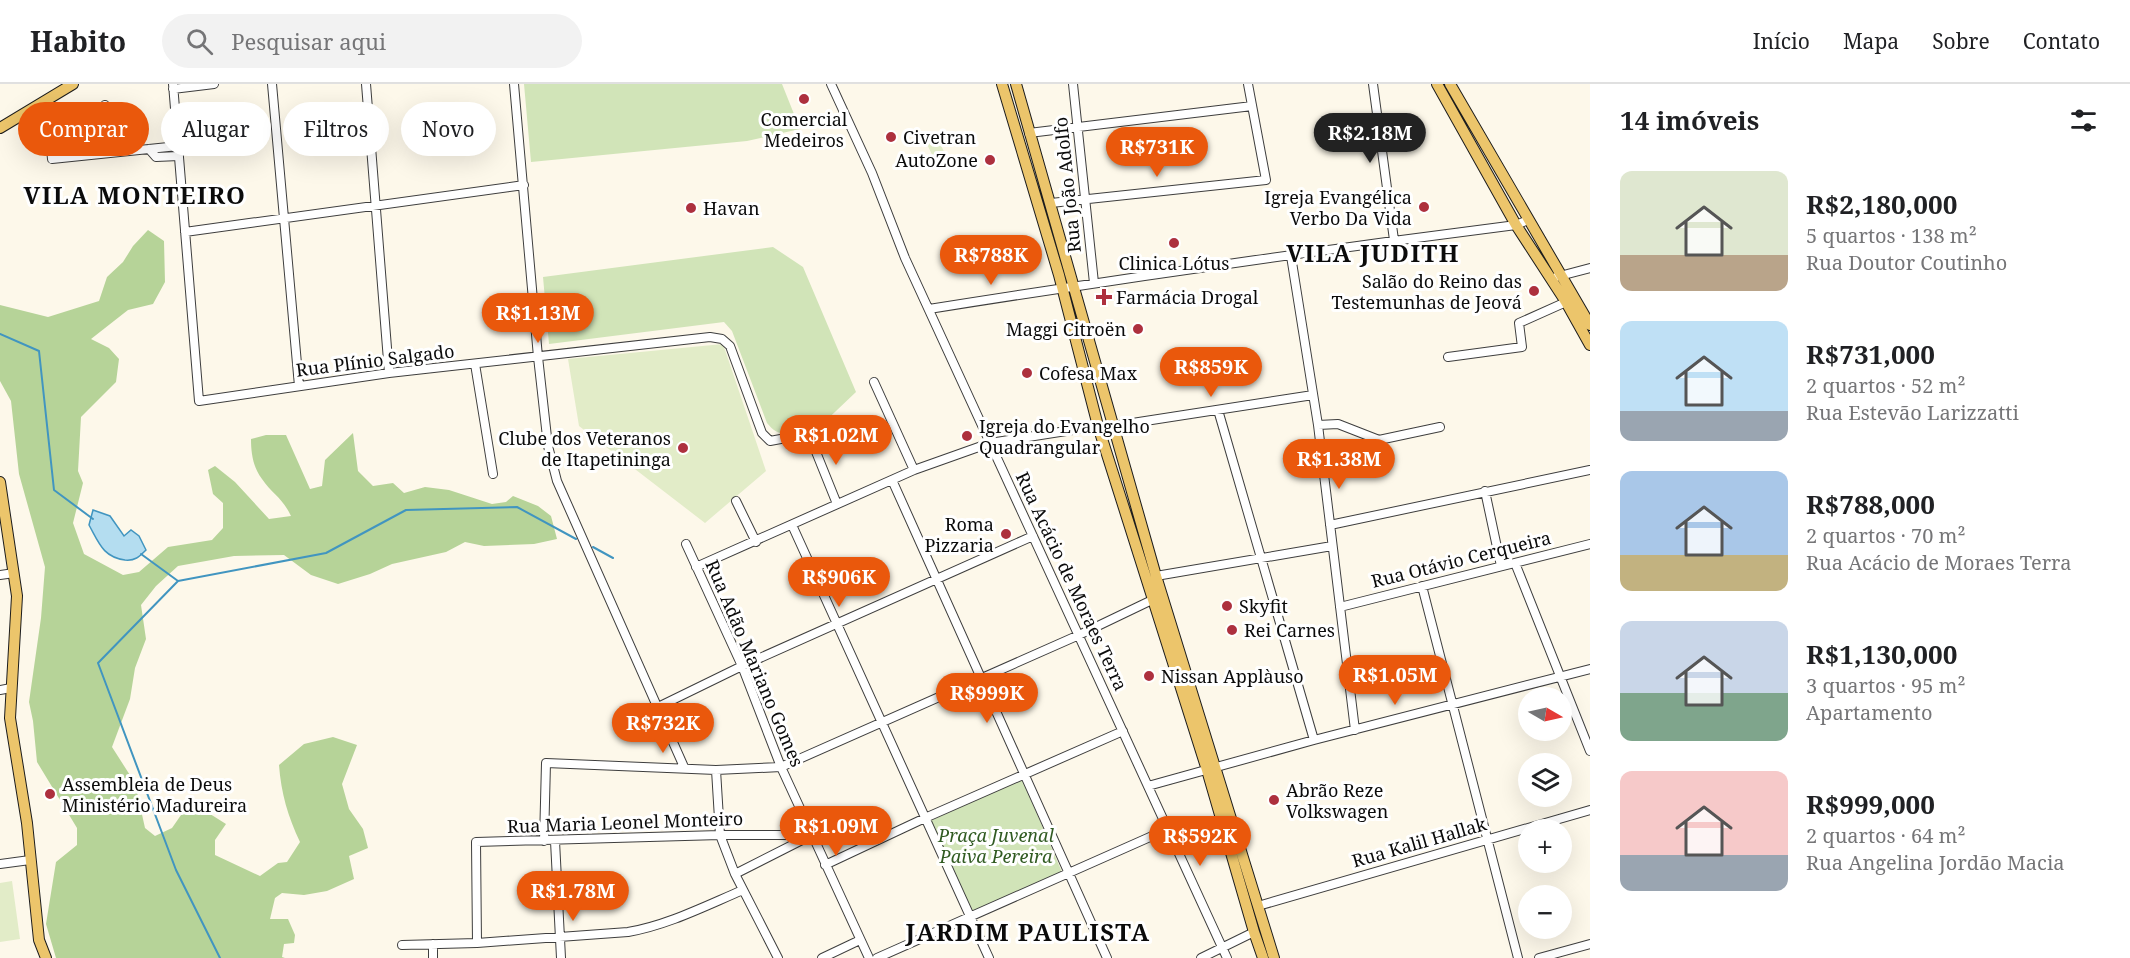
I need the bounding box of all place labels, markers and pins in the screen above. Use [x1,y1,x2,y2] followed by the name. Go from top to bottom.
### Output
[797,92,811,106] marker: Comercial Medeiros
[761,107,848,152] place label: Comercial Medeiros
[1315,113,1425,164] pin: R$2.18M
[903,125,976,149] place label: Civetran
[1108,127,1206,178] pin: R$731K
[884,130,898,144] marker: Civetran
[895,148,978,172] place label: AutoZone
[983,153,997,167] marker: AutoZone
[1264,185,1412,230] place label: Igreja Evangélica Verbo Da Vida
[703,196,760,220] place label: Havan
[1417,200,1431,214] marker: Igreja Evangélica Verbo Da Vida
[684,201,698,215] marker: Havan
[942,235,1040,286] pin: R$788K
[1167,236,1181,250] marker: Clinica Lótus
[1119,251,1229,275] place label: Clinica Lótus
[1331,269,1522,314] place label: Salão do Reino das Testemunhas de Jeová
[1527,284,1541,298] marker: Salão do Reino das Testemunhas de Jeová
[1116,285,1259,309] place label: Farmácia Drogal
[1097,290,1111,304] marker: Farmácia Drogal
[483,293,593,344] pin: R$1.13M
[1006,317,1126,341] place label: Maggi Citroën
[1131,322,1145,336] marker: Maggi Citroën
[1162,347,1260,398] pin: R$859K
[1039,361,1138,385] place label: Cofesa Max
[1020,366,1034,380] marker: Cofesa Max
[979,414,1150,459] place label: Igreja do Evangelho Quadrangular
[781,415,891,466] pin: R$1.02M
[498,426,671,471] place label: Clube dos Veteranos de Itapetininga
[960,429,974,443] marker: Igreja do Evangelho Quadrangular
[1284,439,1394,490] pin: R$1.38M
[676,441,690,455] marker: Clube dos Veteranos de Itapetininga
[924,512,994,557] place label: Roma Pizzaria
[999,527,1013,541] marker: Roma Pizzaria
[790,557,888,608] pin: R$906K
[1239,594,1288,618] place label: Skyfit
[1220,599,1234,613] marker: Skyfit
[1244,618,1335,642] place label: Rei Carnes
[1225,623,1239,637] marker: Rei Carnes
[1340,655,1450,706] pin: R$1.05M
[1161,664,1304,688] place label: Nissan Applàuso
[1142,669,1156,683] marker: Nissan Applàuso
[938,673,1036,724] pin: R$999K
[614,703,712,754] pin: R$732K
[62,772,247,817] place label: Assembleia de Deus Ministério Madureira
[1286,778,1389,823] place label: Abrão Reze Volkswagen
[43,787,57,801] marker: Assembleia de Deus Ministério Madureira
[1267,793,1281,807] marker: Abrão Reze Volkswagen
[781,806,891,857] pin: R$1.09M
[1151,816,1249,867] pin: R$592K
[518,871,628,922] pin: R$1.78M

